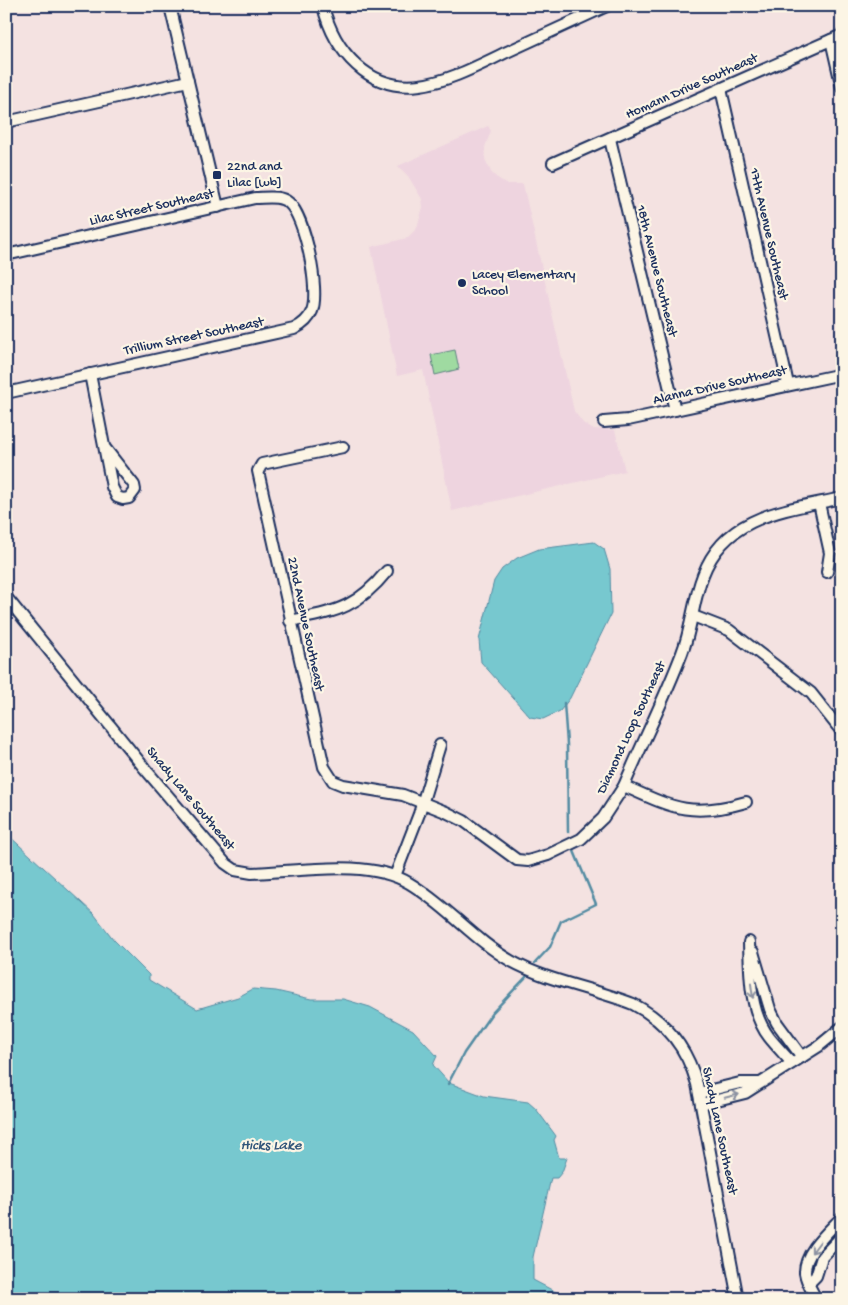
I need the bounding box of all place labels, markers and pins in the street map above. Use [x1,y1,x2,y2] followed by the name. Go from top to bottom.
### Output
[227,159,283,192] place label: 22nd and Lilac [wb]
[211,169,223,181] marker: 22nd and Lilac [wb]
[472,267,575,300] place label: Lacey Elementary School
[456,277,468,289] marker: Lacey Elementary School

